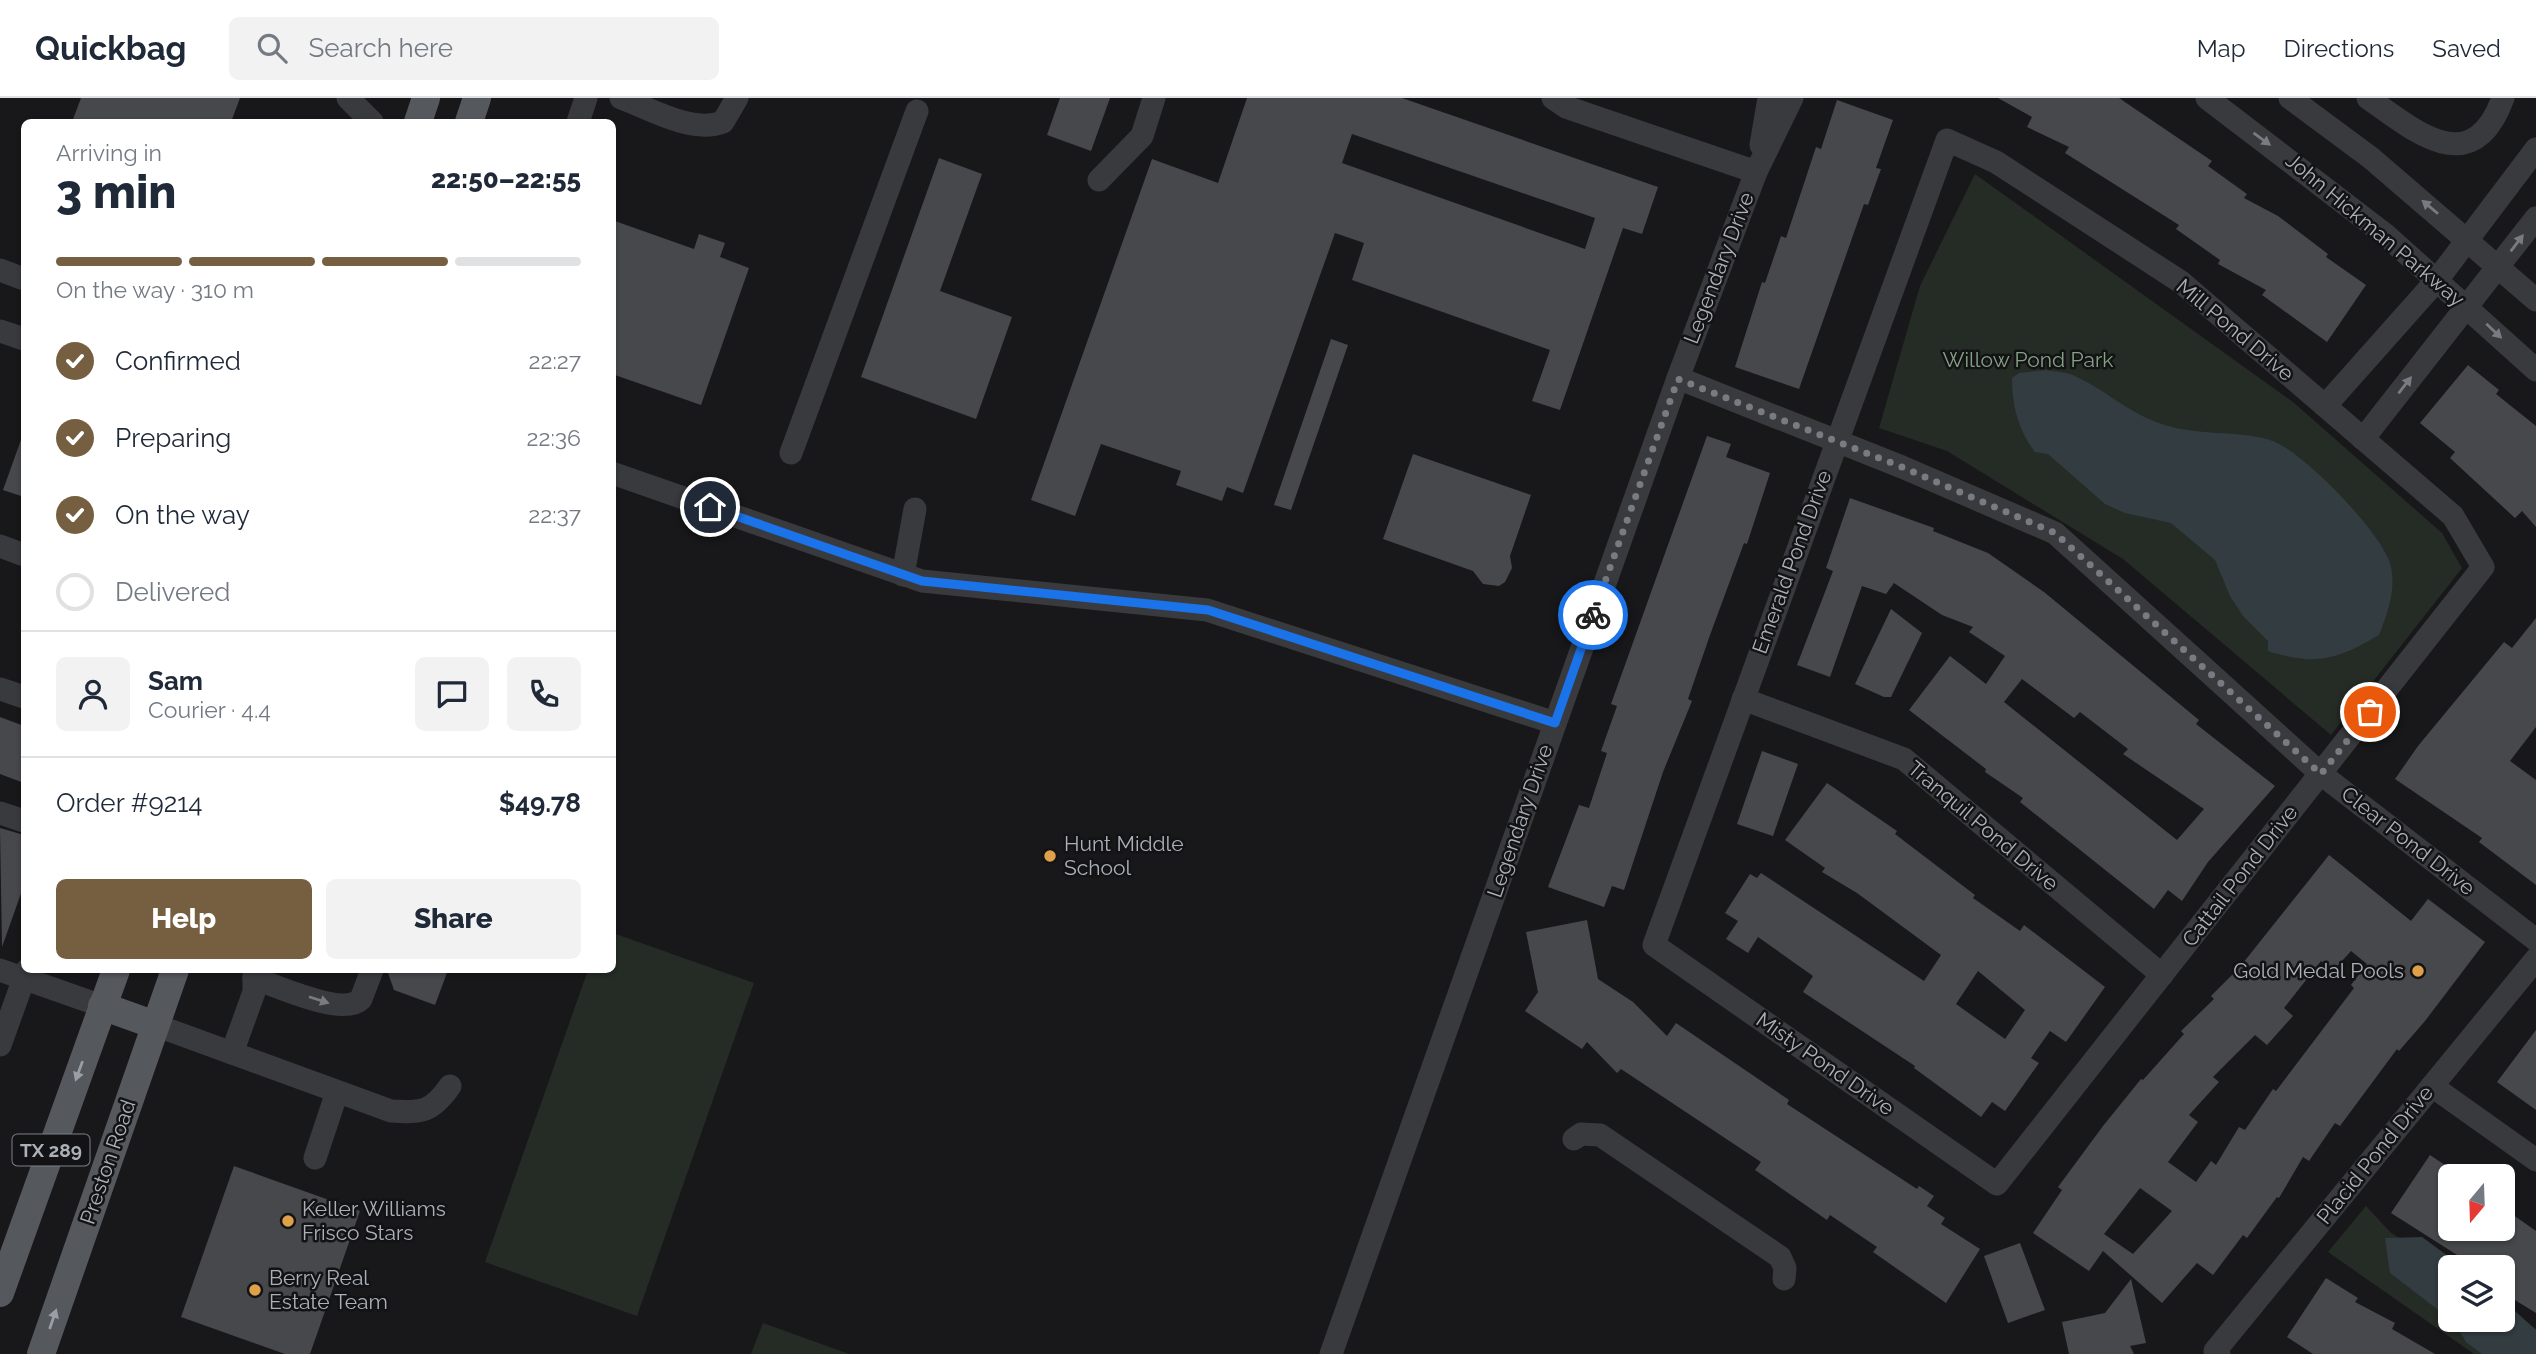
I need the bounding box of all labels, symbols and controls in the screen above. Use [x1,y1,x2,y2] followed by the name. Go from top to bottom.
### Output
[229,17,719,80] search box
[35,29,187,68] text: Quickbag
[253,29,291,67] icon: search
[309,33,453,63] text: Search here
[2197,34,2246,63] text: Map
[2284,34,2394,63] text: Directions
[2432,34,2501,63] text: Saved
[2253,131,2271,145] one-way arrow
[56,139,162,166] text: Arriving in
[2281,148,2470,312] street label: John Hickman Parkway
[431,164,581,194] text: 22:50–22:55
[56,165,176,219] text: 3 min
[1678,189,1759,347] street label: Legendary Drive
[2421,200,2438,215] one-way arrow
[2510,235,2525,253] one-way arrow
[2172,273,2299,386] street label: Mill Pond Drive
[56,276,254,303] text: On the way · 310 m
[2485,322,2502,338] one-way arrow
[56,342,94,380] icon: check
[115,346,241,376] text: Confirmed
[528,347,581,374] text: 22:27
[1943,347,2113,372] park label: Willow Pond Park
[2397,376,2412,394] one-way arrow
[56,419,94,457] icon: check
[115,423,231,453] text: Preparing
[527,424,581,451] text: 22:36
[1747,467,1836,657] street label: Emerald Pond Drive
[680,477,740,537] pin
[691,488,729,526] icon: home
[56,496,94,534] icon: check
[115,500,250,530] text: On the way
[528,501,581,528] text: 22:37
[115,577,230,607] text: Delivered
[1558,580,1628,650] courier
[1574,596,1612,634] icon: bike
[56,657,130,731] button: person
[415,657,489,731] button: chat
[507,657,581,731] button: phone
[148,666,203,696] text: Sam
[2340,682,2400,742] pin
[2351,693,2389,731] icon: bag
[148,696,271,723] text: Courier · 4.4
[1482,741,1557,901] street label: Legendary Drive
[1903,755,2064,896] street label: Tranquil Pond Drive
[2337,781,2480,900] street label: Clear Pond Drive
[56,788,203,818] text: Order #9214
[499,788,581,818] text: $49.78
[2177,800,2303,951] street label: Cattail Pond Drive
[1064,831,1184,880] place label: Hunt Middle School
[1042,848,1058,864] marker: Hunt Middle School
[56,879,312,959] button: Help
[326,879,581,959] button: Share
[2233,958,2404,983] place label: Gold Medal Pools
[2410,963,2426,979] marker: Gold Medal Pools
[309,995,330,1006] one-way arrow
[1752,1007,1899,1120] street label: Misty Pond Drive
[73,1060,84,1081] one-way arrow
[2311,1080,2438,1229] street label: Placid Pond Drive
[75,1096,140,1227] street label: Preston Road
[12,1134,90,1166] road number: TX 289
[2438,1164,2515,1241] north arrow
[2438,1164,2515,1332] map controls
[302,1196,446,1245] place label: Keller Williams Frisco Stars
[280,1213,296,1229] marker: Keller Williams Frisco Stars
[2438,1255,2515,1332] button: layers
[269,1265,388,1314] place label: Berry Real Estate Team
[247,1282,263,1298] marker: Berry Real Estate Team
[48,1308,59,1329] one-way arrow

